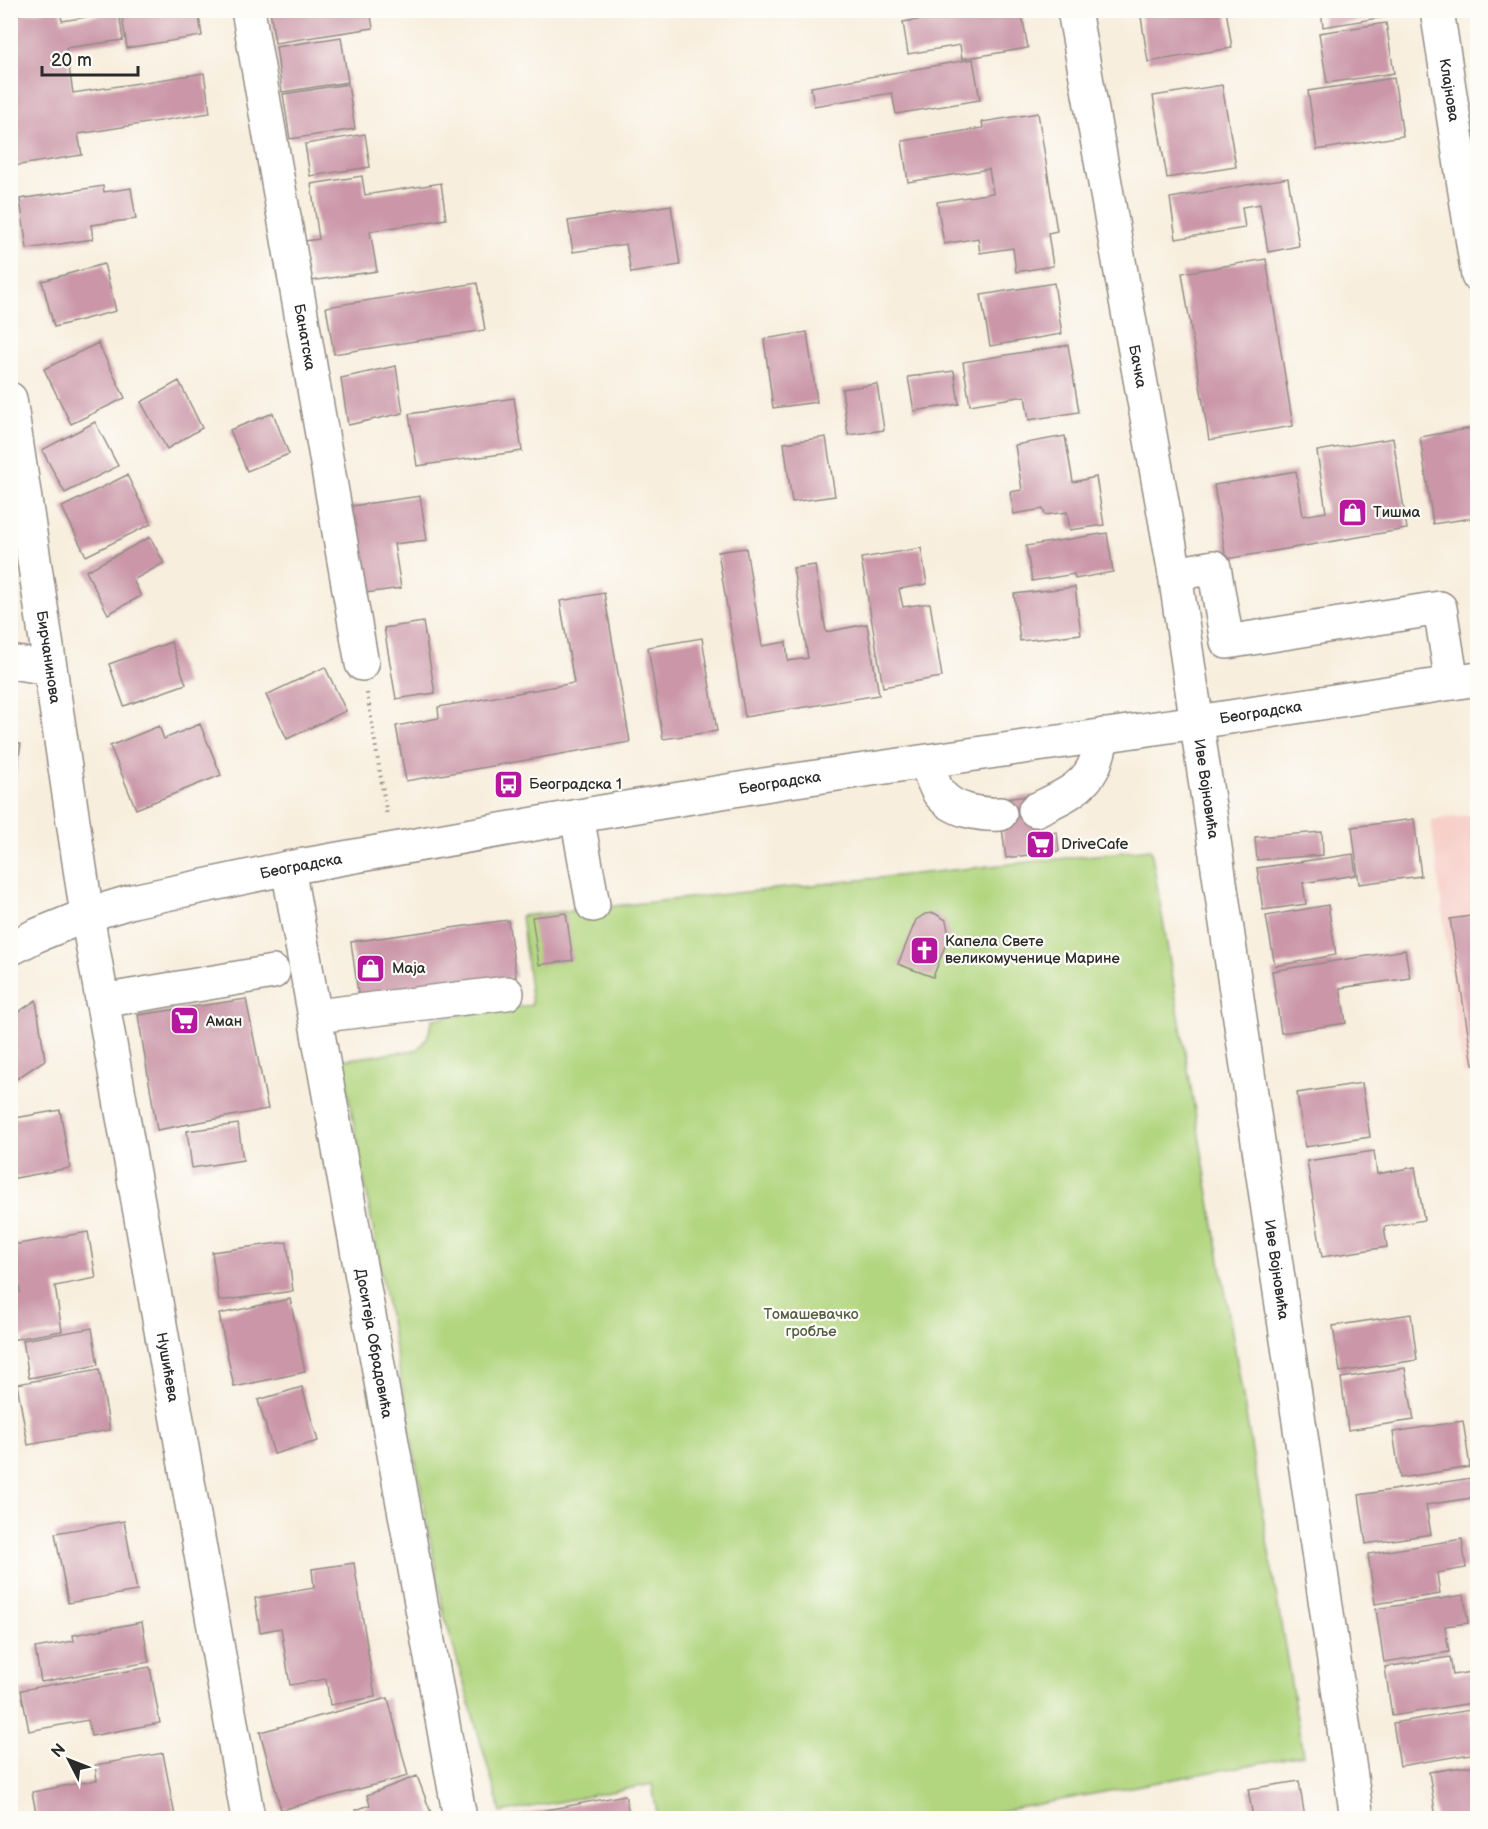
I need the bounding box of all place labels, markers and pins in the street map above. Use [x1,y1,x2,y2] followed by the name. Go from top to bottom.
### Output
[1336,496,1368,528] shop icon: Тишма
[1373,503,1421,522] place label: Тишма
[492,768,524,800] bus stop icon: Београдска 1
[529,775,622,794] place label: Београдска 1
[1024,828,1056,860] supermarket icon: DriveCafe
[1061,835,1128,854] place label: DriveCafe
[945,932,1120,968] place label: Капела Свете великомученице Марине
[908,934,940,966] church icon: Капела Свете великомученице Марине
[355,952,387,984] shop icon: Маја
[392,959,426,978] place label: Маја
[169,1005,201,1037] supermarket icon: Аман
[205,1012,242,1031] place label: Аман

